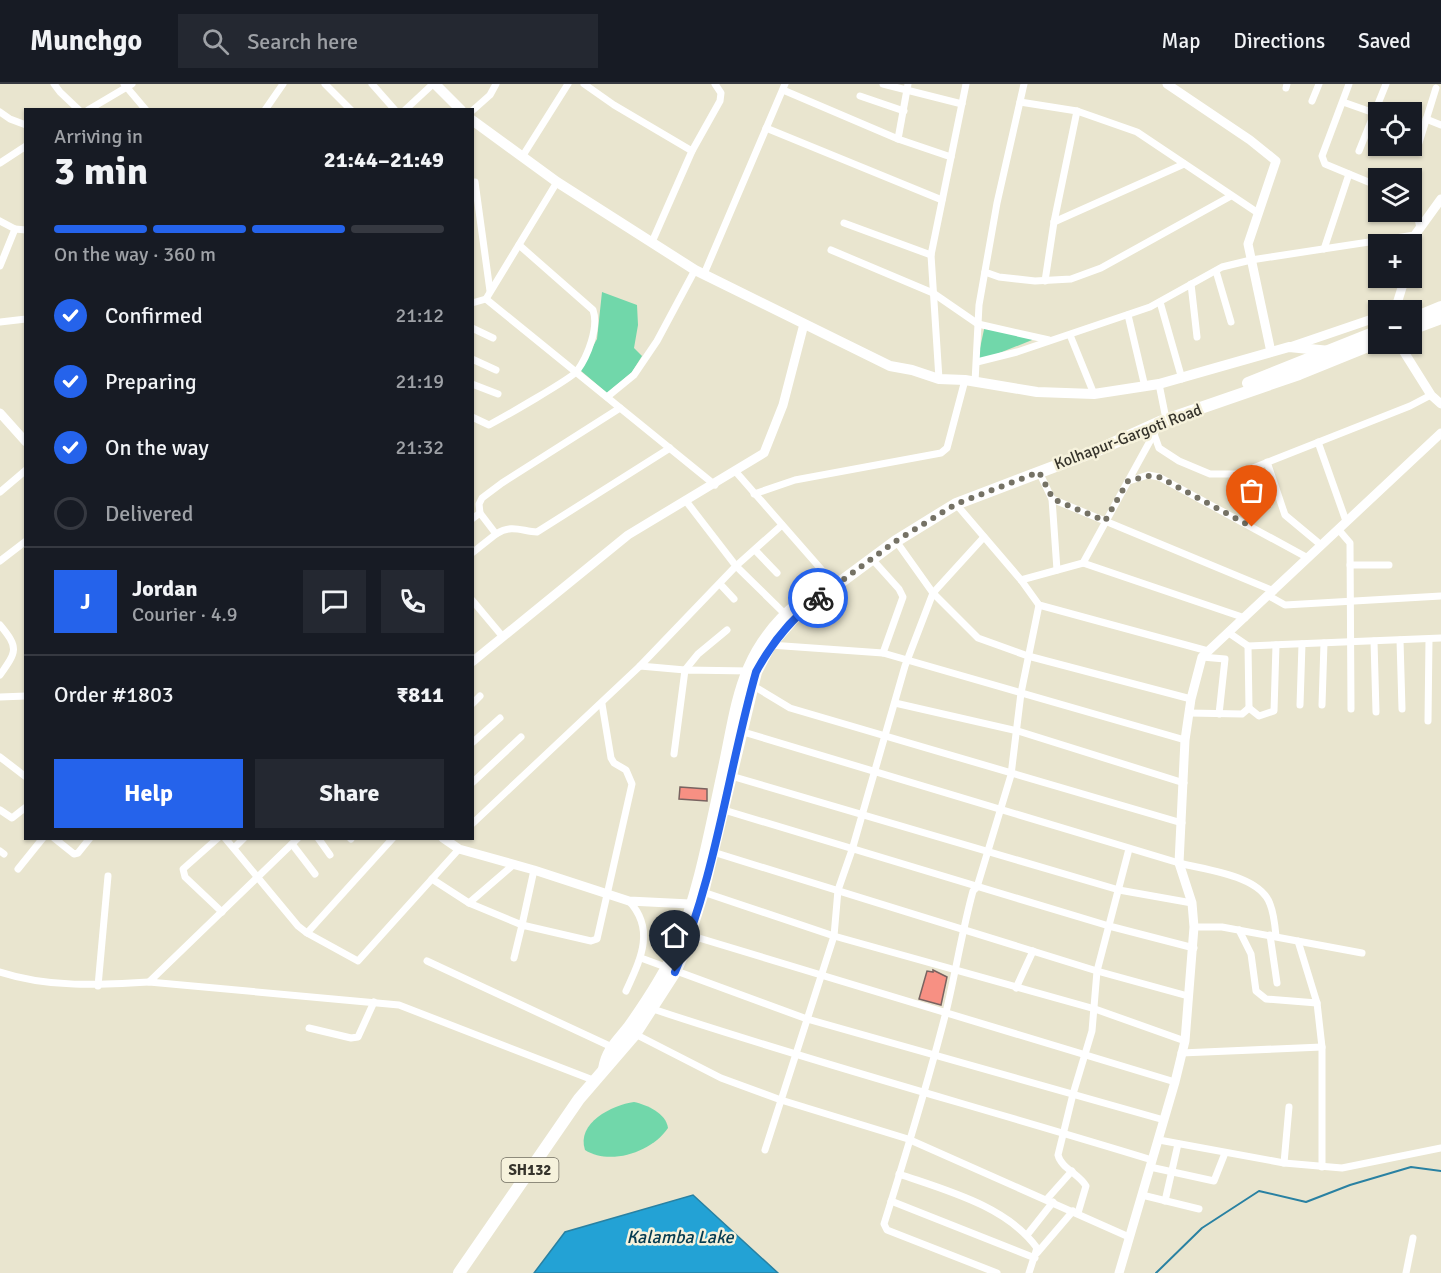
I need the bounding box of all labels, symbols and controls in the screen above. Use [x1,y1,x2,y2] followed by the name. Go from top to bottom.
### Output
[178,14,598,68] search box
[30,24,142,58] text: Munchgo
[199,25,232,58] icon: search
[247,28,358,55] text: Search here
[1162,28,1200,54] text: Map
[1233,28,1325,54] text: Directions
[1358,28,1411,54] text: Saved
[1368,102,1422,354] map controls
[1368,102,1422,156] button: locate
[54,124,143,149] text: Arriving in
[324,146,444,173] text: 21:44–21:49
[54,147,148,195] text: 3 min
[1368,168,1422,222] button: layers
[1368,234,1422,288] button: +
[54,242,216,267] text: On the way · 360 m
[54,299,87,332] icon: check
[1368,300,1422,354] button: −
[105,302,203,329] text: Confirmed
[395,303,444,328] text: 21:12
[54,365,87,398] icon: check
[105,368,197,395] text: Preparing
[395,369,444,394] text: 21:19
[1051,400,1205,474] street label: Kolhapur-Gargoti Road
[54,431,87,464] icon: check
[105,434,209,461] text: On the way
[395,435,444,460] text: 21:32
[1226,465,1277,527] pin
[1235,474,1268,507] icon: bag
[105,500,193,527] text: Delivered
[788,568,848,628] courier
[303,570,366,633] button: chat
[381,570,444,633] button: phone
[132,575,198,602] text: Jordan
[802,582,835,615] icon: bike
[80,588,91,615] text: J
[132,602,238,627] text: Courier · 4.9
[54,681,174,708] text: Order #1803
[396,681,444,708] text: ₹811
[54,759,243,828] button: Help
[255,759,444,828] button: Share
[649,910,700,972] pin
[658,919,691,952] icon: home
[502,1158,558,1182] road number: SH132
[626,1226,735,1248] water label: Kalamba Lake

